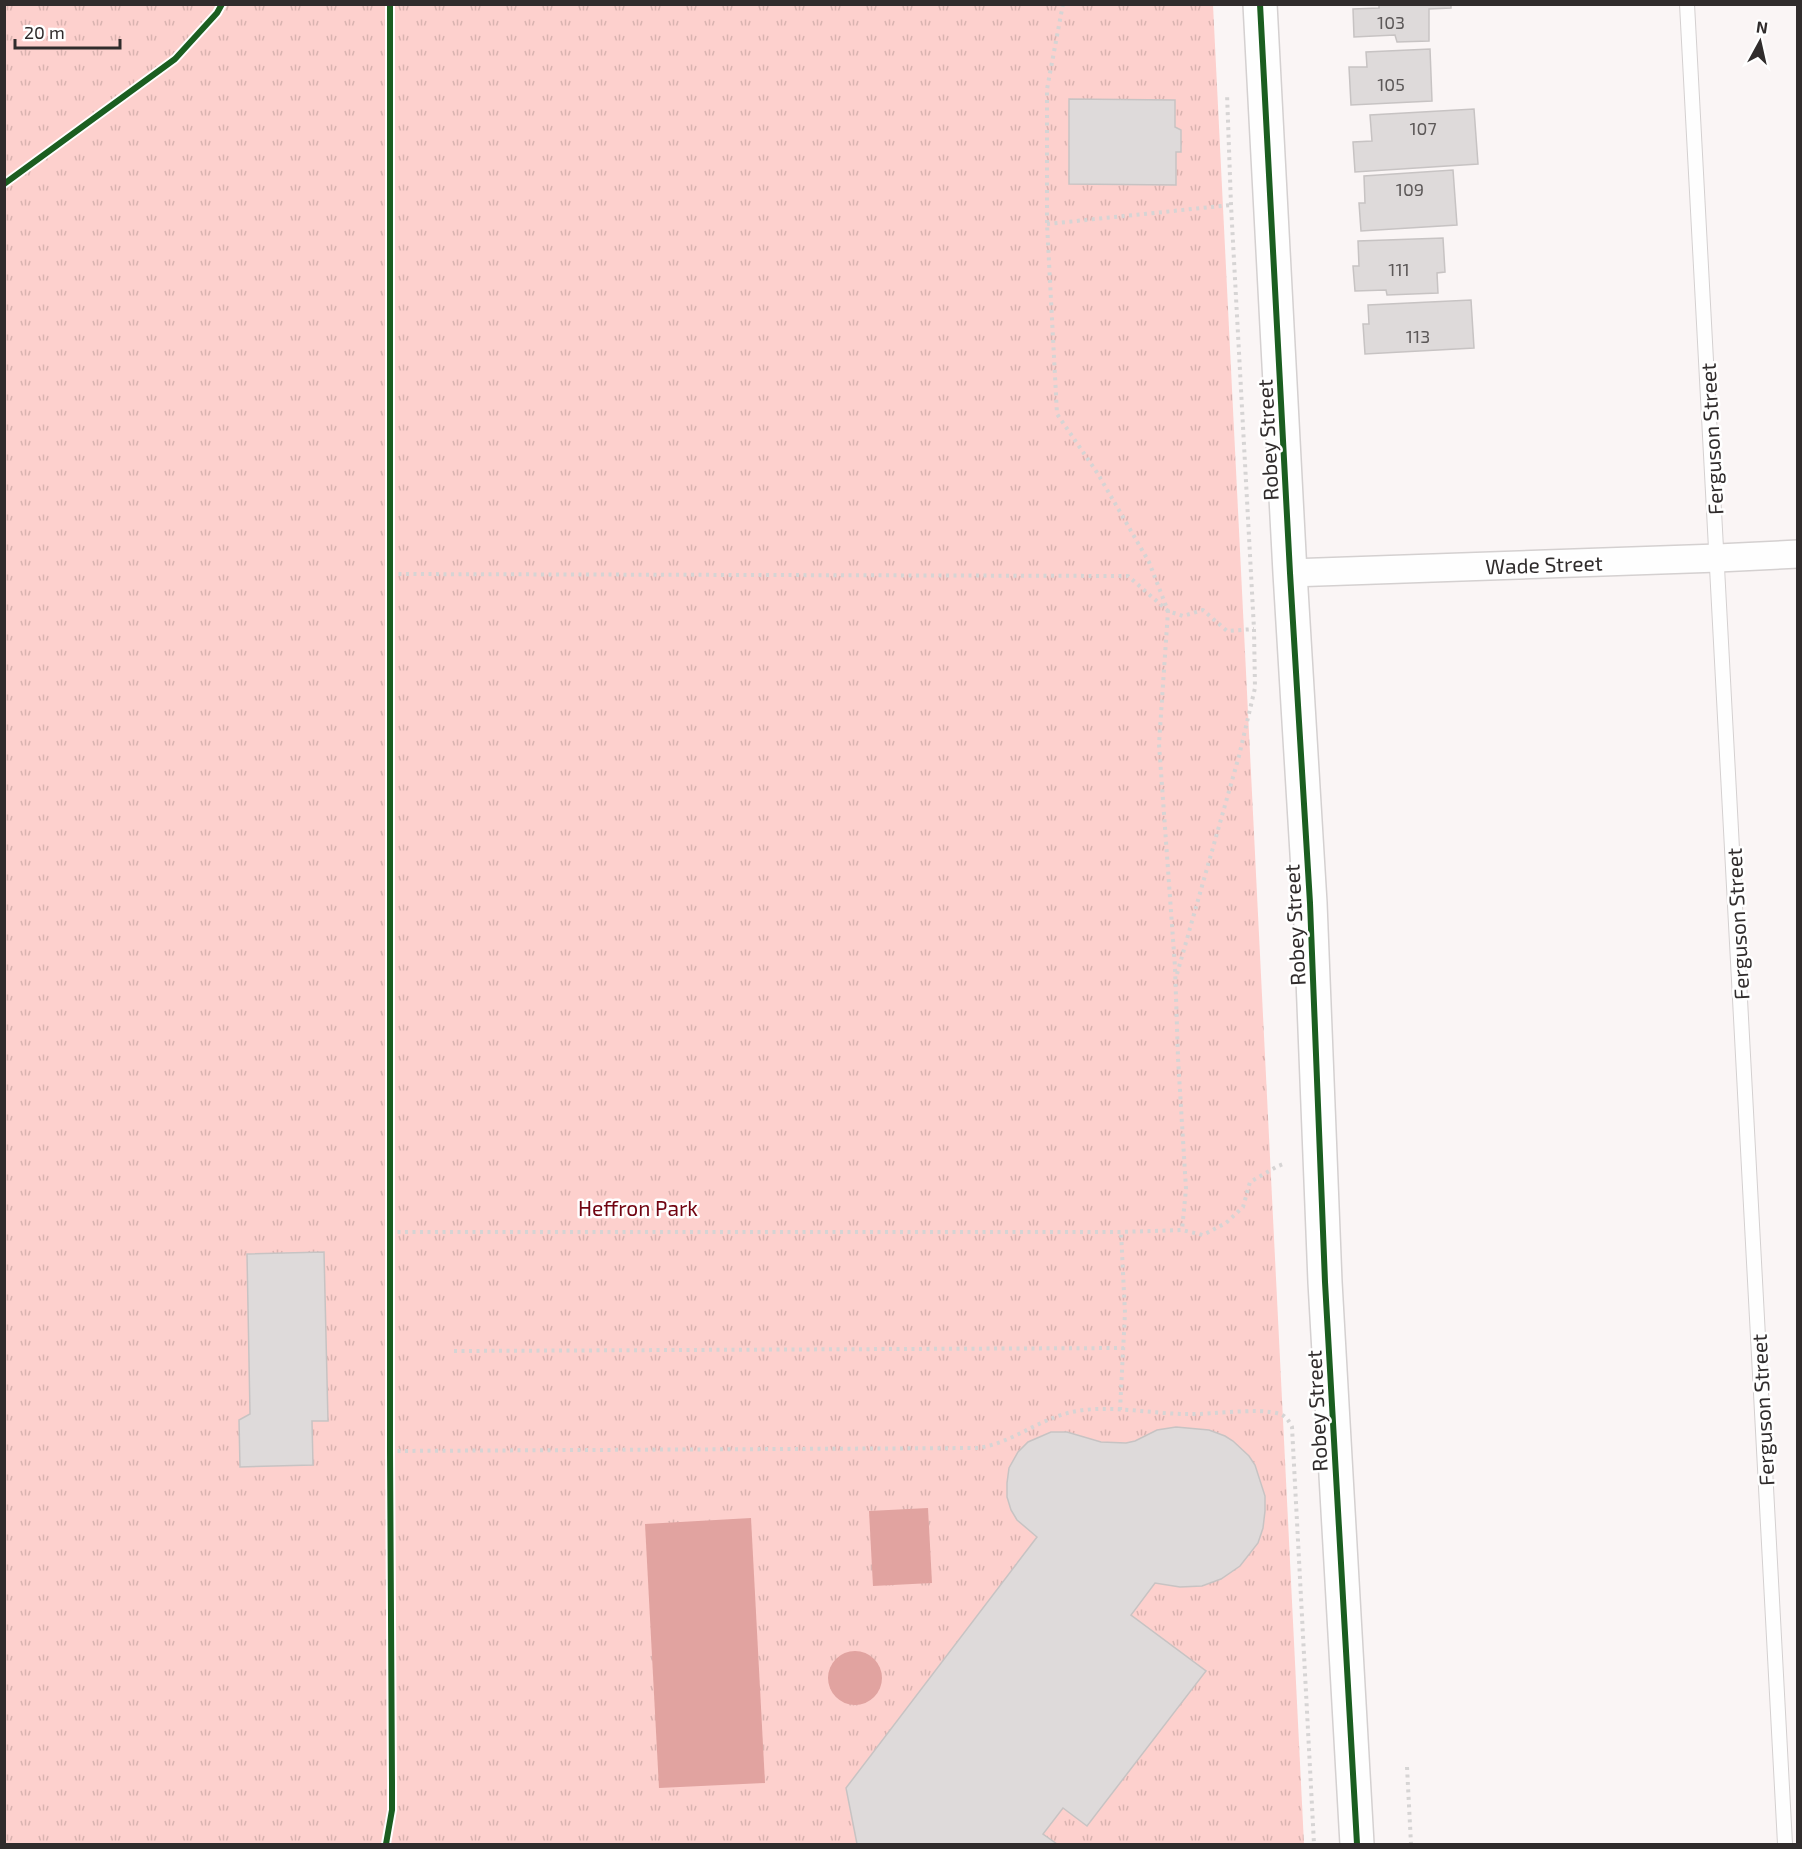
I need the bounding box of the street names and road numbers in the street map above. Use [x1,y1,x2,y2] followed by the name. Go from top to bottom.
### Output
[1695,362,1727,516] street label: Ferguson Street
[1251,379,1283,501] street label: Robey Street
[1485,549,1603,579] street label: Wade Street
[1721,847,1753,1001] street label: Ferguson Street
[1278,864,1310,986] street label: Robey Street
[1746,1333,1778,1487] street label: Ferguson Street
[1300,1350,1332,1472] street label: Robey Street

